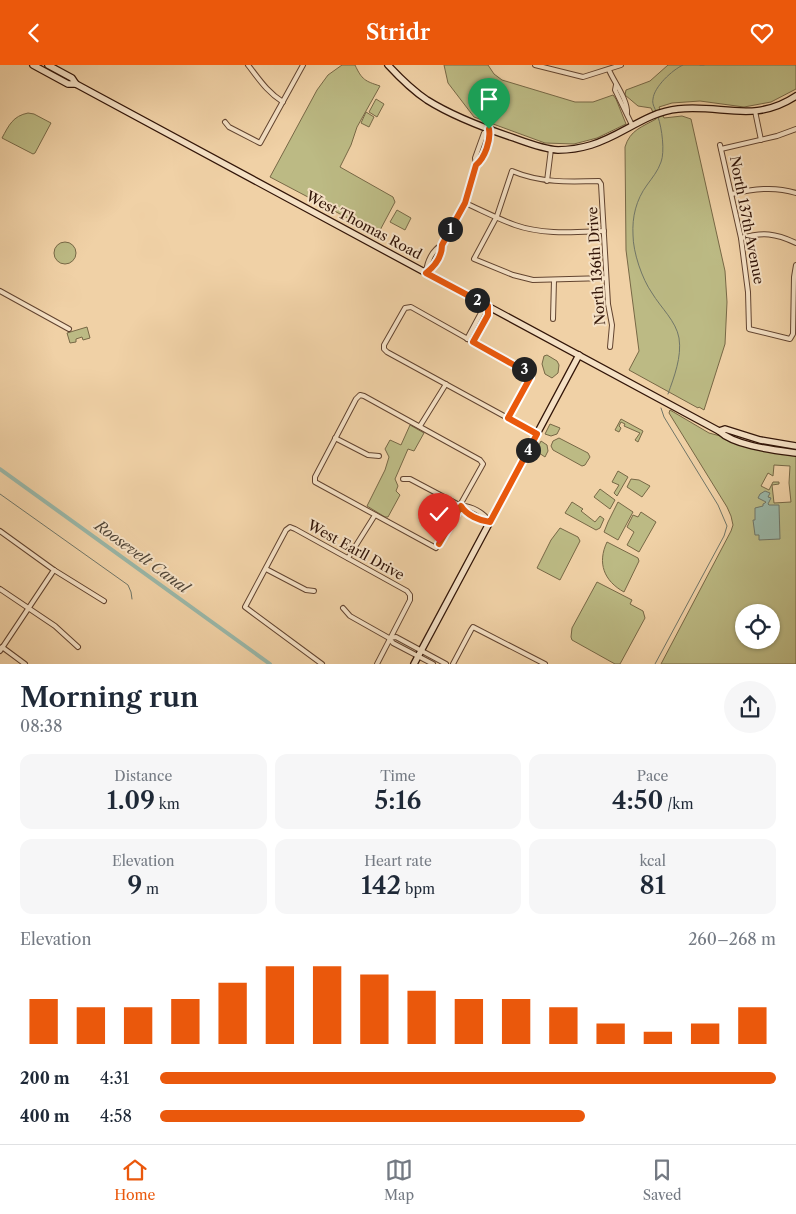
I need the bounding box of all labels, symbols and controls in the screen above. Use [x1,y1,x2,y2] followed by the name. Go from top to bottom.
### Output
[20,19,48,47] icon: back
[366,19,430,46] text: Stridr
[748,19,776,47] icon: heart
[468,78,510,129] pin
[475,85,503,113] icon: arrive
[726,154,768,286] street label: North 137th Avenue
[302,186,426,263] street label: West Thomas Road
[583,206,609,326] street label: North 136th Drive
[438,217,462,241] pin: 1
[447,220,454,238] text: 1
[464,287,490,313] pin: 2
[473,291,482,309] text: 2
[512,357,536,381] pin: 3
[521,360,528,378] text: 3
[516,437,540,463] pin: 4
[524,441,533,459] text: 4
[418,493,460,544] pin
[425,500,453,528] icon: check
[91,515,195,599] water label: Roosevelt Canal
[304,515,408,584] street label: West Earll Drive
[735,604,780,649] map controls
[735,604,780,649] button: locate
[20,680,199,714] text: Morning run
[724,681,776,733] button: share
[20,716,62,736] text: 08:38
[114,767,172,785] text: Distance
[380,767,416,785] text: Time
[637,767,668,785] text: Pace
[107,785,155,816] text: 1.09
[375,785,421,816] text: 5:16
[612,785,664,816] text: 4:50
[155,795,180,813] text: km
[664,795,693,813] text: /km
[112,852,175,870] text: Elevation
[364,852,432,870] text: Heart rate
[639,852,666,870] text: kcal
[128,870,142,901] text: 9
[361,870,401,901] text: 142
[640,870,666,901] text: 81
[142,880,159,898] text: m
[401,880,435,898] text: bpm
[20,929,91,949] text: Elevation
[688,929,776,949] text: 260–268 m
[20,1068,70,1088] text: 200 m
[100,1068,129,1088] text: 4:31
[20,1106,70,1126] text: 400 m
[100,1106,132,1126] text: 4:58
[114,1156,155,1204] tab: Home
[384,1156,414,1204] tab: Map
[643,1156,682,1204] tab: Saved

